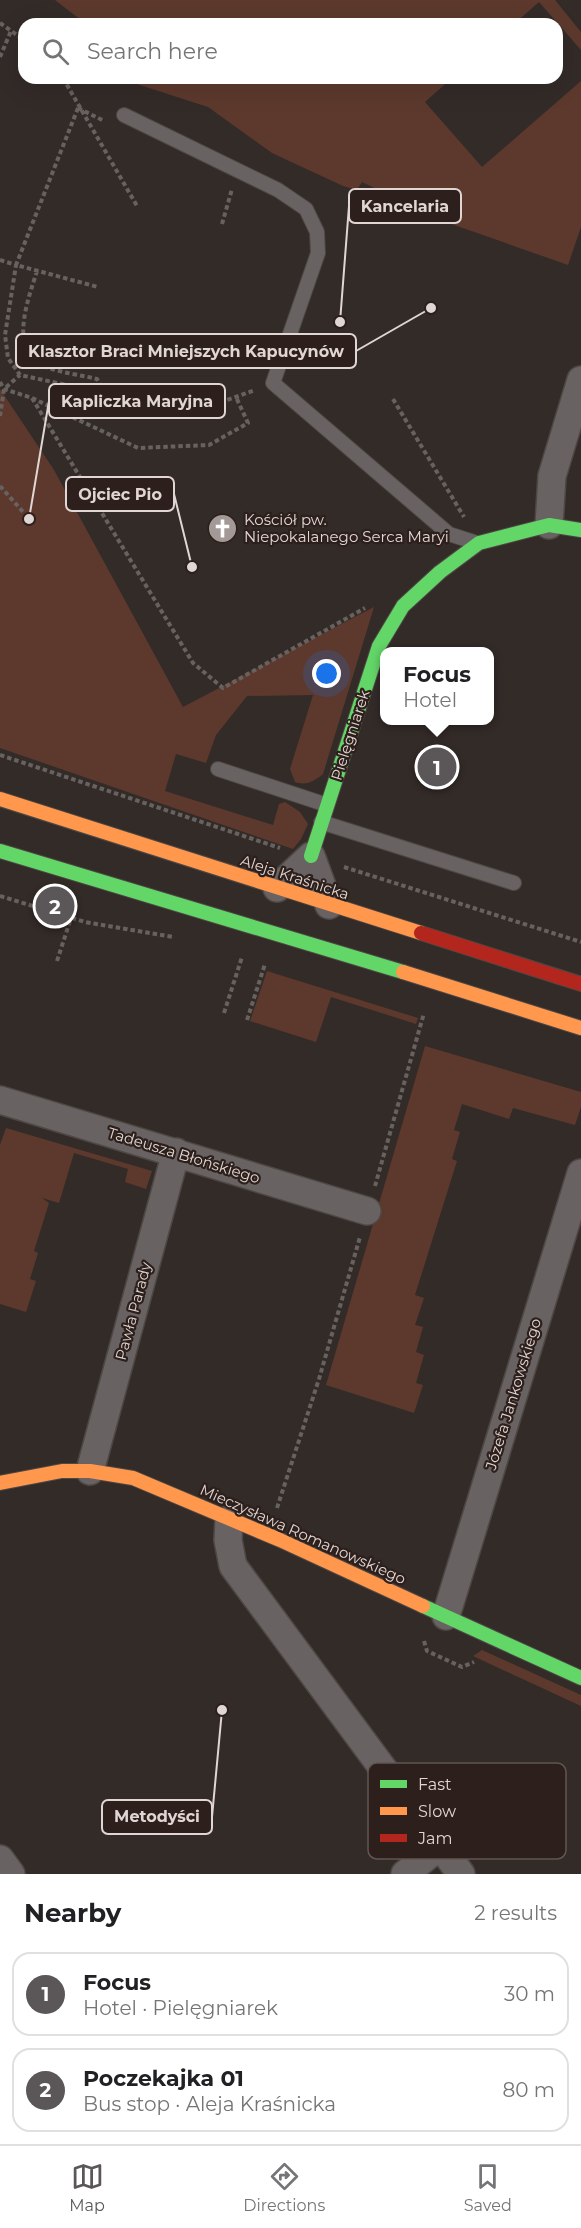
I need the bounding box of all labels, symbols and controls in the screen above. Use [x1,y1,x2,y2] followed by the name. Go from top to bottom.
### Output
[18,18,563,84] search box
[39,35,72,68] icon: search
[87,38,218,65] text: Search here
[349,189,461,223] callout: Kancelaria
[361,197,449,216] text: Kancelaria
[16,334,356,368] callout: Klasztor Braci Mniejszych Kapucynów
[28,342,344,361] text: Klasztor Braci Mniejszych Kapucynów
[49,384,225,418] callout: Kapliczka Maryjna
[61,392,213,411] text: Kapliczka Maryjna
[66,477,174,511] callout: Ojciec Pio
[78,485,162,504] text: Ojciec Pio
[244,510,449,546] place label: Kościół pw. Niepokalanego Serca Maryi
[207,512,239,544] church icon: Kościół pw. Niepokalanego Serca Maryi
[380,647,494,725] popup
[312,659,341,688] your location
[403,661,471,688] text: Focus
[326,687,374,783] street label: Pielęgniarek
[403,688,457,712] text: Hotel
[418,744,456,789] pin: 1
[238,851,352,903] street label: Aleja Kraśnicka
[36,884,74,928] pin: 2
[106,1123,262,1187] street label: Tadeusza Błońskiego
[111,1259,155,1362] street label: Pawła Parady
[481,1316,545,1473] street label: Józefa Jankowskiego
[197,1480,409,1588] street label: Mieczysława Romanowskiego
[368,1763,566,1859] legend
[418,1775,452,1794] text: Fast
[102,1800,212,1834] callout: Metodyści
[418,1802,456,1821] text: Slow
[114,1807,200,1826] text: Metodyści
[417,1829,452,1848] text: Jam
[24,1897,121,1929] text: Nearby
[474,1901,557,1925] text: 2 results
[83,1969,151,1996] text: Focus
[42,1982,49,2006] text: 1
[504,1982,555,2006] text: 30 m
[83,1996,278,2020] text: Hotel · Pielęgniarek
[83,2065,244,2092] text: Poczekajka 01
[40,2078,51,2102] text: 2
[503,2078,555,2102] text: 80 m
[83,2092,336,2116] text: Bus stop · Aleja Kraśnicka
[69,2160,105,2215] tab: Map
[243,2160,325,2215] tab: Directions
[464,2160,512,2215] tab: Saved

